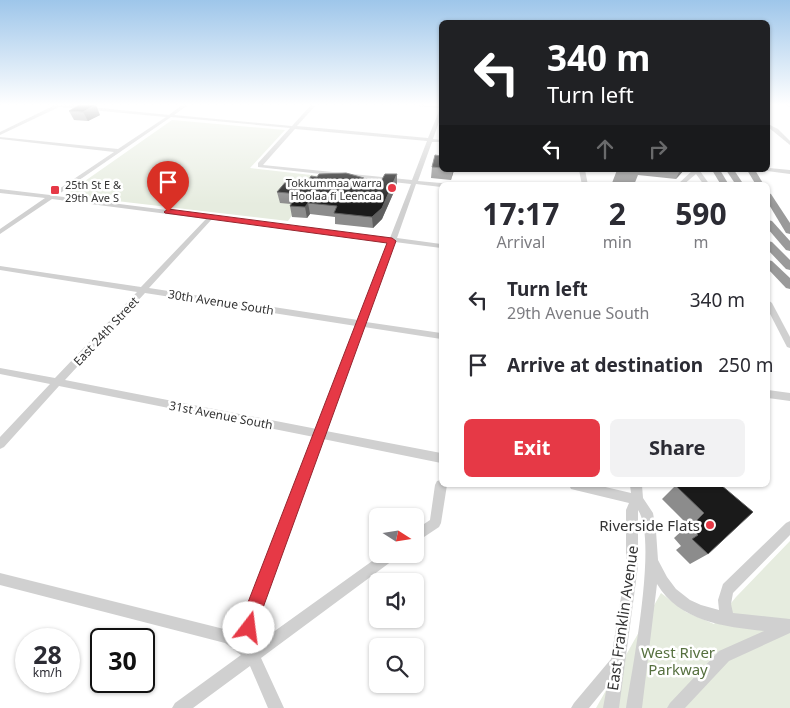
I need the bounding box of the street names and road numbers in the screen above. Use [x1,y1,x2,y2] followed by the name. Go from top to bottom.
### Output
[167,285,275,319] street label: 30th Avenue South
[70,292,143,369] street label: East 24th Street
[168,397,274,433] street label: 31st Avenue South
[602,544,642,692] street label: East Franklin Avenue

